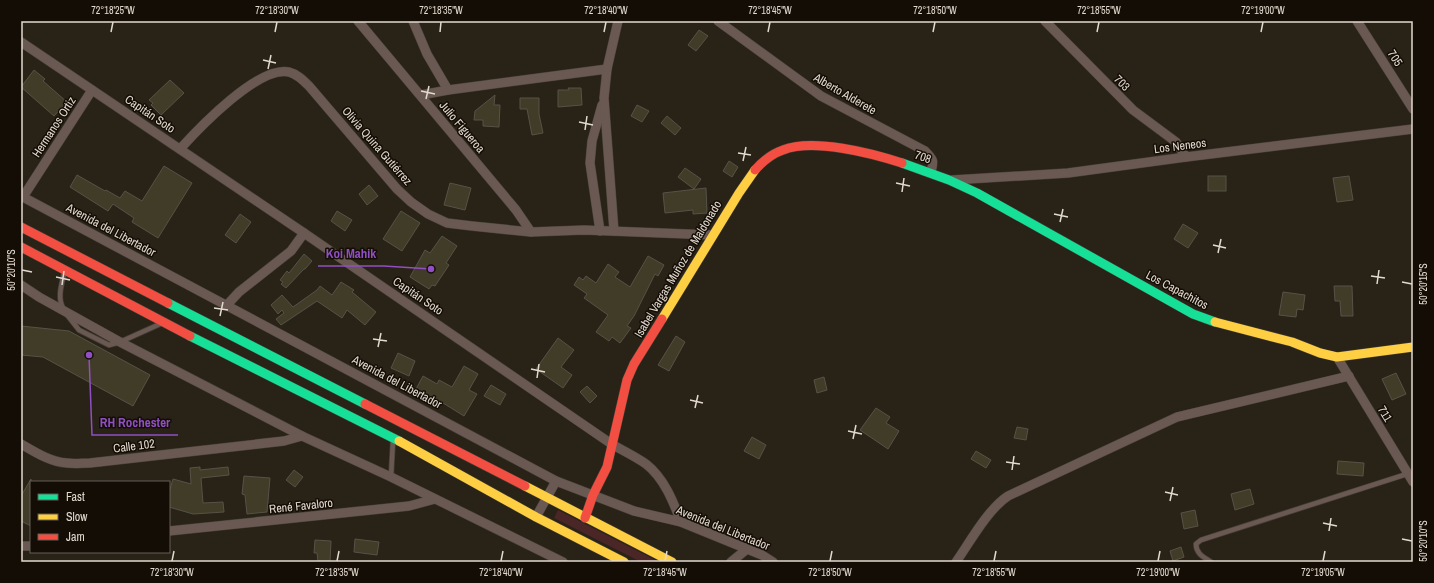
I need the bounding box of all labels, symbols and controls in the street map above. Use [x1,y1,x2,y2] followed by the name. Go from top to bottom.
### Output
[91,4,135,17] text: 72°18'25"W
[255,4,299,17] text: 72°18'30"W
[419,4,463,17] text: 72°18'35"W
[584,4,628,17] text: 72°18'40"W
[748,4,792,17] text: 72°18'45"W
[913,4,957,17] text: 72°18'50"W
[1077,4,1121,17] text: 72°18'55"W
[1241,4,1285,17] text: 72°19'00"W
[1384,47,1406,70] street label: 705
[810,69,879,118] street label: Alberto Alderete
[1111,72,1133,94] street label: 703
[122,91,178,137] street label: Capitán Soto
[28,93,80,160] street label: Hermanos Ortiz
[436,98,489,157] street label: Julio Figueroa
[338,103,416,189] street label: Olivia Quina Gutiérrez
[1153,135,1207,157] street label: Los Neneos
[913,147,933,167] street label: 708
[631,198,725,340] street label: Isabel Vargas Muñoz de Maldonado
[62,199,159,261] street label: Avenida del Libertador
[318,241,384,266] callout: Koi Mahik
[326,245,376,262] text: Koi Mahik
[5,249,18,291] text: 50°20'10"S
[1417,263,1430,305] text: 50°20'15"S
[1143,267,1211,313] street label: Los Capachitos
[390,273,446,319] street label: Capitán Soto
[348,351,445,413] street label: Avenida del Libertador
[1374,403,1396,425] street label: 711
[92,410,178,435] callout: RH Rochester
[100,414,171,431] text: RH Rochester
[112,436,156,456] street label: Calle 102
[30,481,170,553] legend
[66,489,85,505] text: Fast
[268,495,334,517] street label: René Favaloro
[673,502,773,554] street label: Avenida del Libertador
[66,509,88,525] text: Slow
[1417,520,1430,562] text: 50°20'10"S
[66,529,85,545] text: Jam
[150,566,194,579] text: 72°18'30"W
[315,566,359,579] text: 72°18'35"W
[479,566,523,579] text: 72°18'40"W
[643,566,687,579] text: 72°18'45"W
[808,566,852,579] text: 72°18'50"W
[972,566,1016,579] text: 72°18'55"W
[1136,566,1180,579] text: 72°19'00"W
[1301,566,1345,579] text: 72°19'05"W

